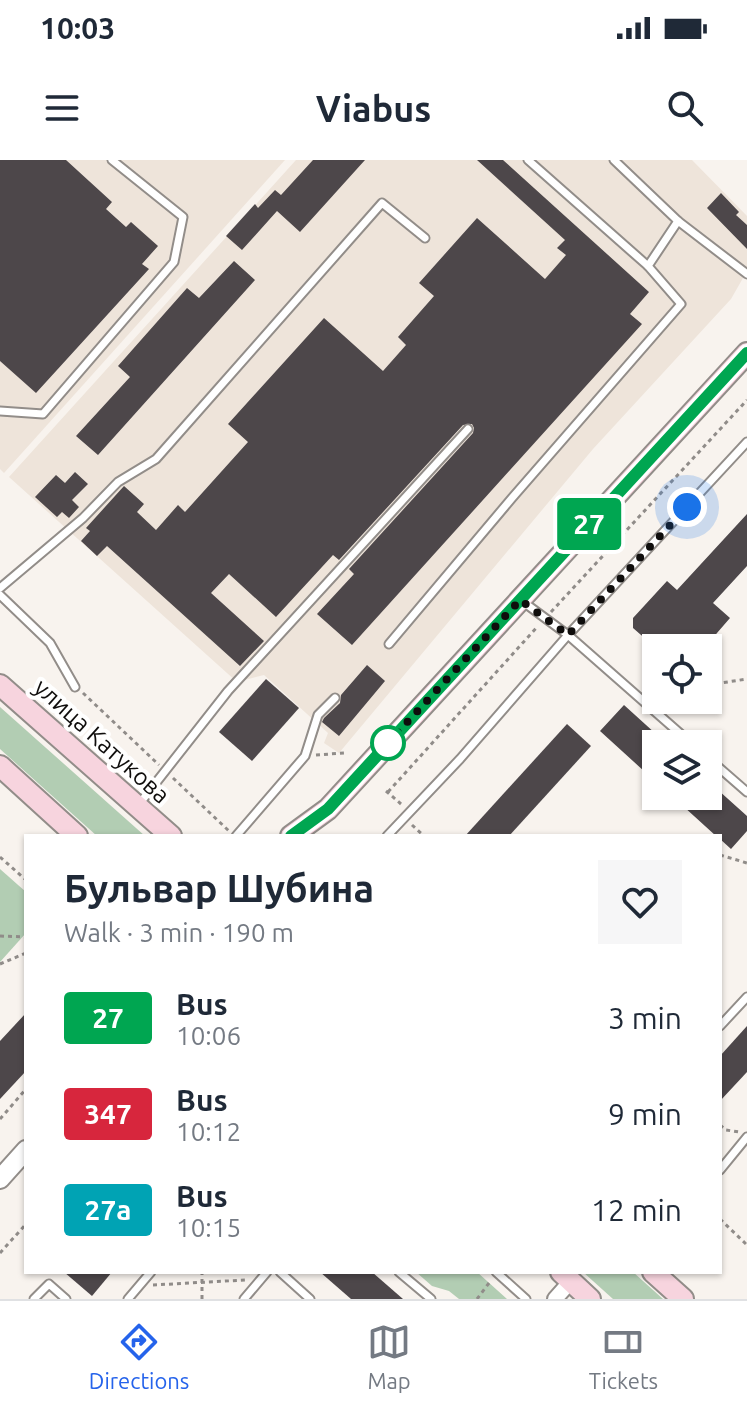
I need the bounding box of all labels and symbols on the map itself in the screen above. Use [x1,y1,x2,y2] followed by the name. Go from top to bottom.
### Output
[667,487,707,527] your location
[553,498,625,550] line badge: 27
[29,673,175,809] street label: улица Катукова
[371,726,405,760] unlabelled marker

